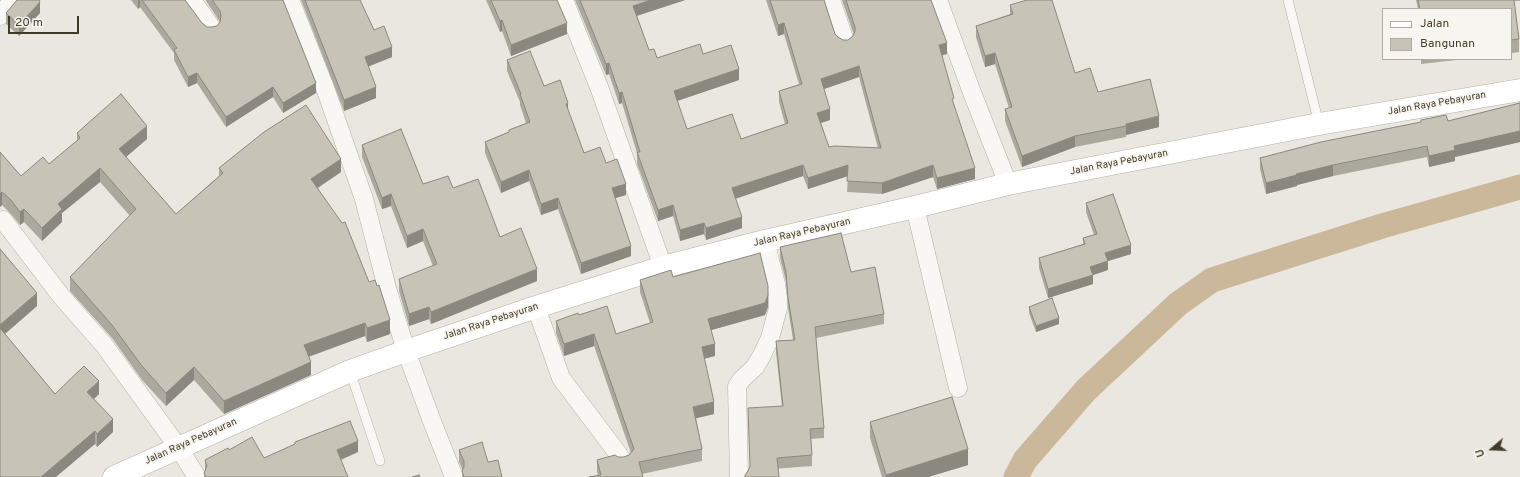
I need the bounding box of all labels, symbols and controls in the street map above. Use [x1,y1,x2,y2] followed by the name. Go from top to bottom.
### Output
[10,8,81,34] scale bar
[1382,8,1512,60] legend
[15,15,43,31] text: 20 m
[1420,16,1449,32] text: Jalan
[1420,36,1475,52] text: Bangunan
[1387,89,1487,119] street label: Jalan Raya Pebayuran
[1069,148,1169,178] street label: Jalan Raya Pebayuran
[752,216,852,250] street label: Jalan Raya Pebayuran
[442,301,540,343] street label: Jalan Raya Pebayuran
[143,416,239,468] street label: Jalan Raya Pebayuran
[1472,429,1512,469] north arrow
[1473,447,1489,459] text: U

